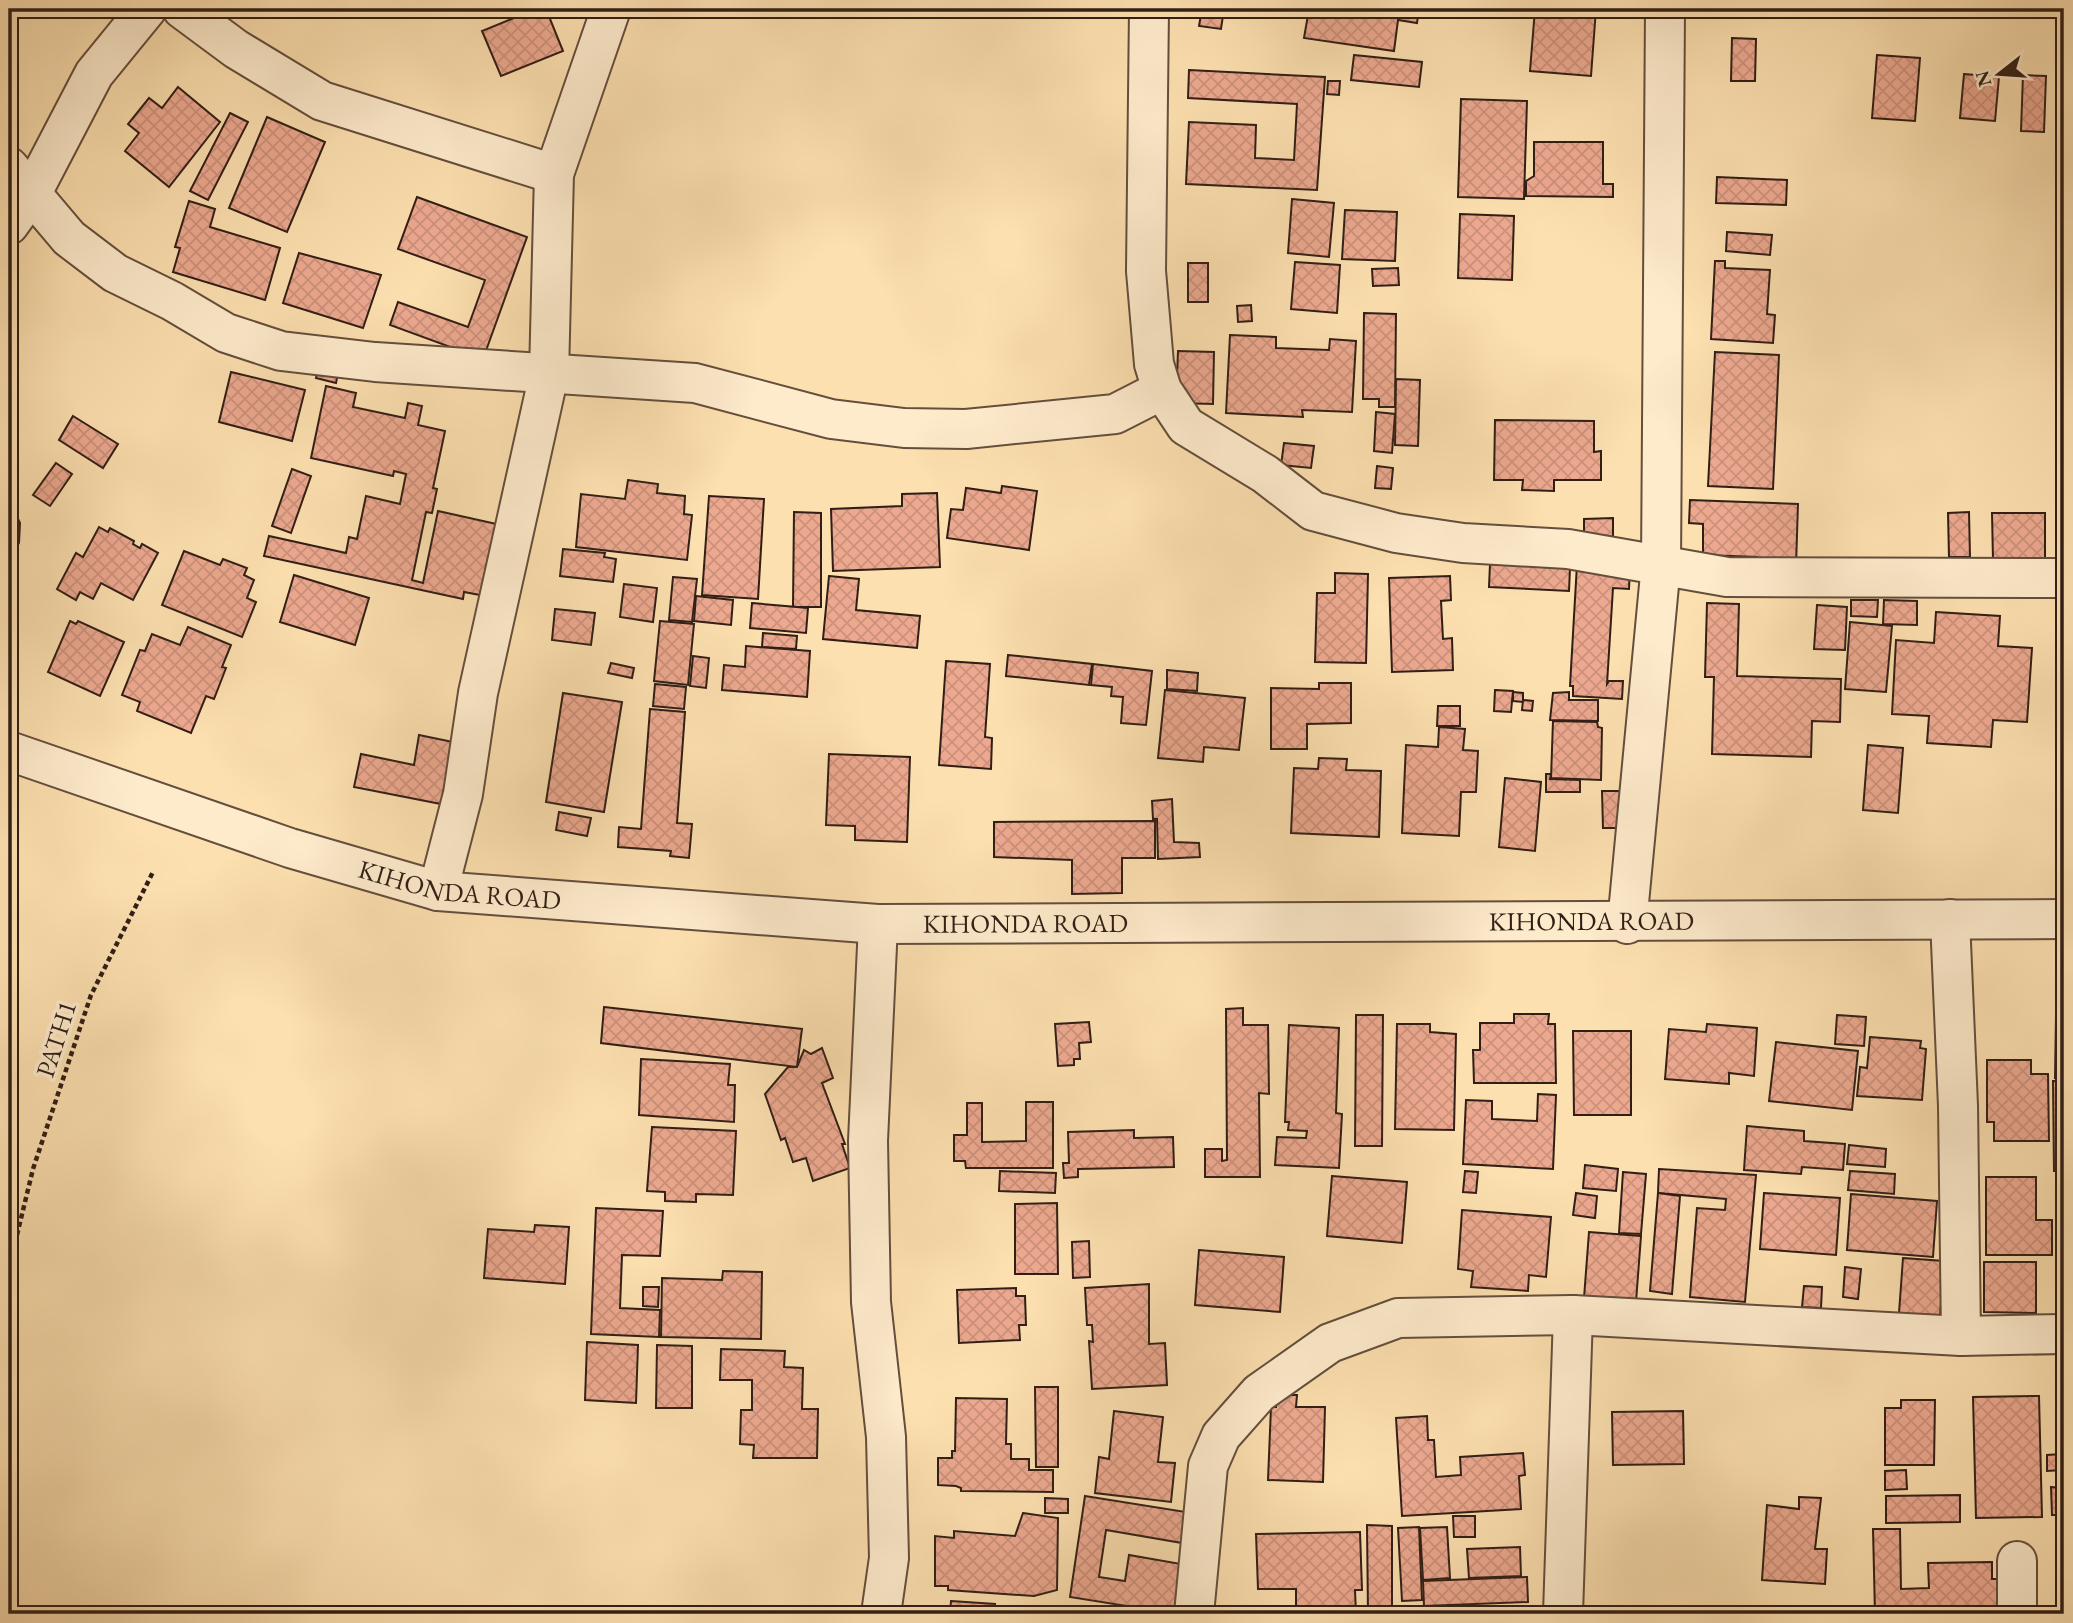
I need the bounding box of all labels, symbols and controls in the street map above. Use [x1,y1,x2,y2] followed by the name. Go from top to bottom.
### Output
[1965,38,2035,108] north arrow
[1969,67,1997,90] text: N
[354,852,562,917] street label: KIHONDA ROAD
[1489,904,1694,938] street label: KIHONDA ROAD
[923,906,1128,941] street label: KIHONDA ROAD
[28,996,84,1082] street label: PATH1

